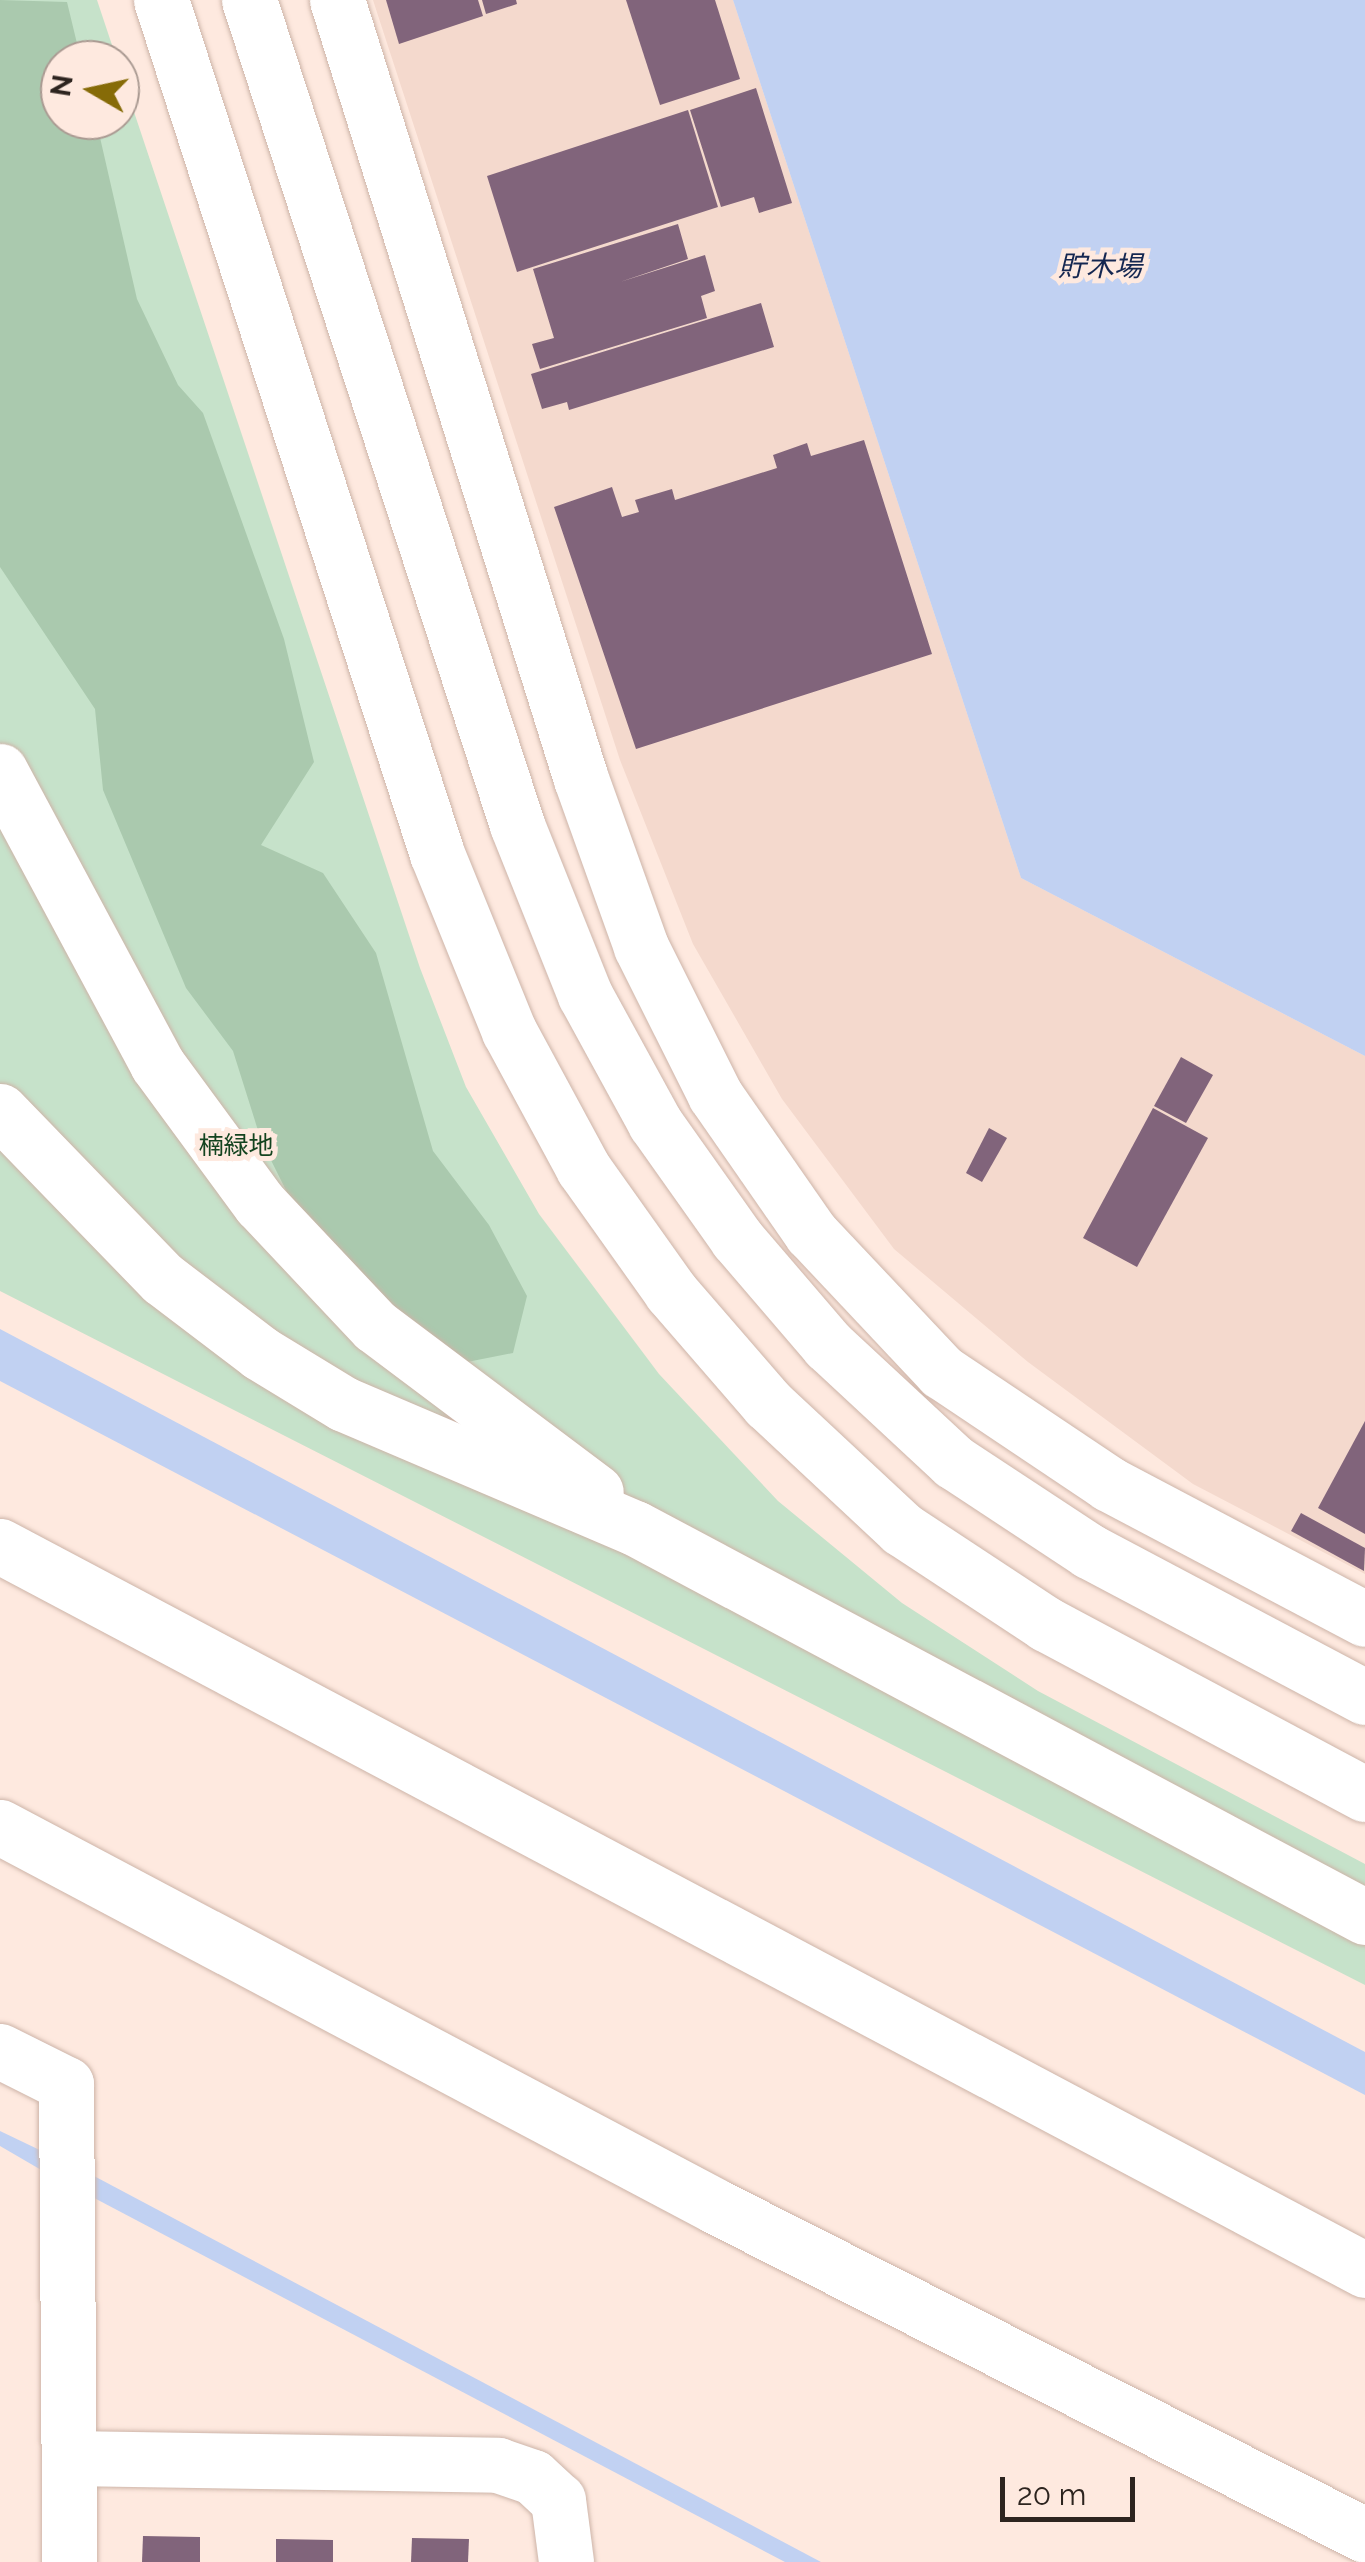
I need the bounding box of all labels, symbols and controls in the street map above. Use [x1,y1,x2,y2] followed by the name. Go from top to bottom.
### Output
[40,40,140,140] north arrow
[44,72,80,99] text: N
[1058,250,1142,284] water label: 貯木場
[199,1130,273,1160] park label: 楠緑地
[1005,2457,1140,2519] scale bar
[1017,2477,1086,2512] text: 20 m

